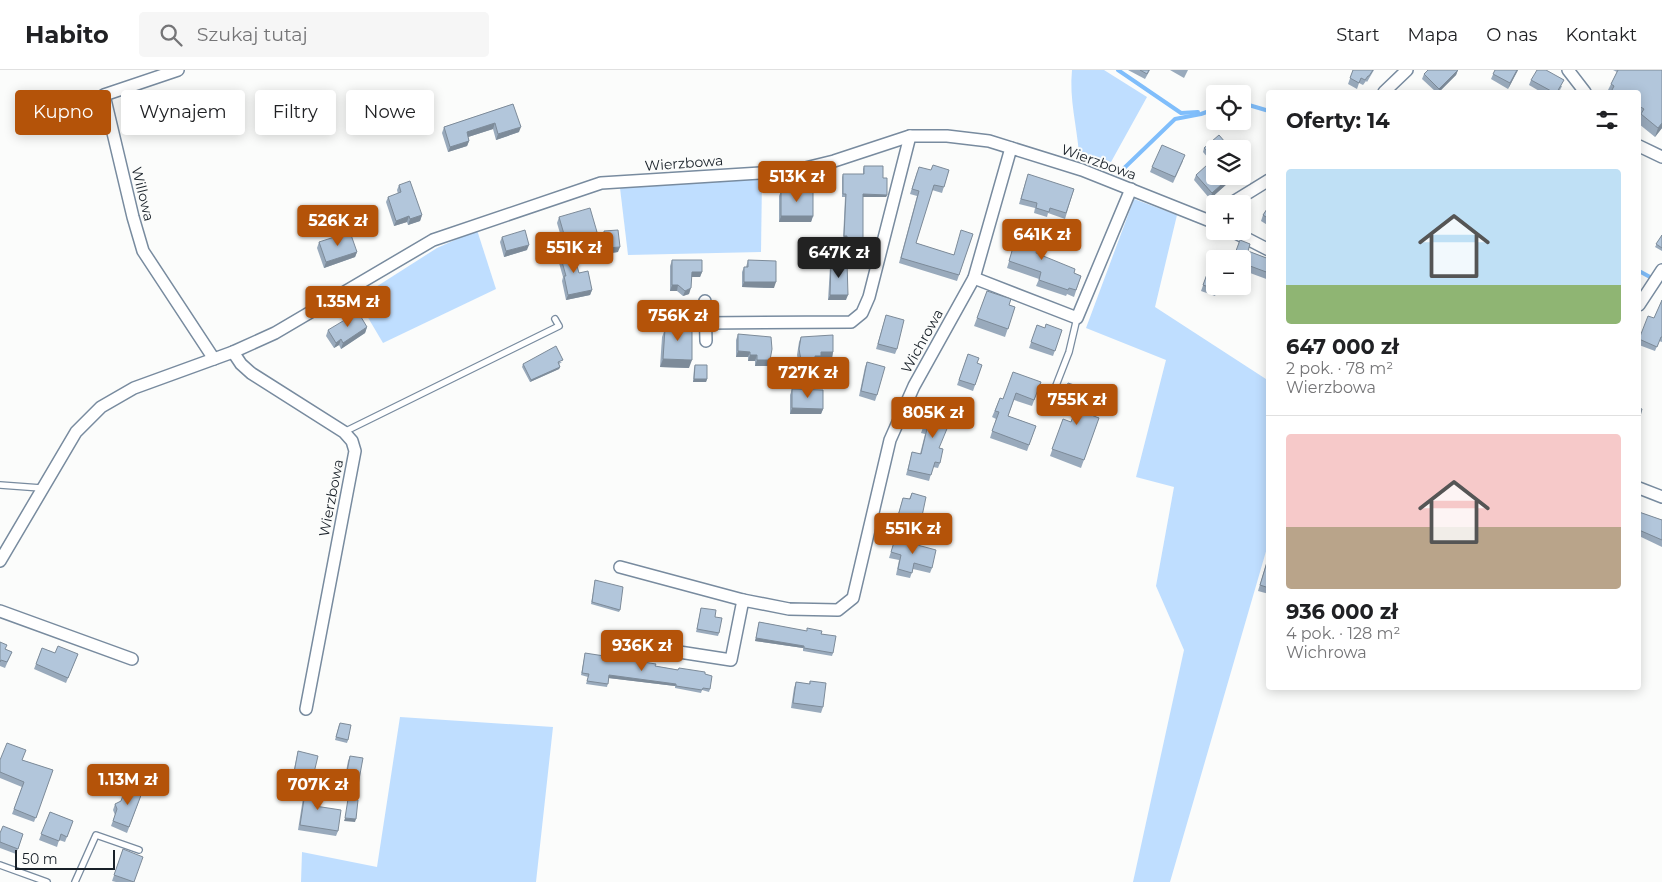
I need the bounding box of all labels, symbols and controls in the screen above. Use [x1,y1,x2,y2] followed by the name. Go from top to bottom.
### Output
[139,12,489,57] search box
[25,20,109,49] text: Habito
[157,21,185,49] icon: search
[197,23,308,46] text: Szukaj tutaj
[1336,24,1380,46] text: Start
[1408,24,1458,46] text: Mapa
[1486,24,1538,46] text: O nas
[1566,24,1637,46] text: Kontakt
[1206,85,1251,295] map controls
[1206,85,1251,130] button: locate
[15,90,111,135] chip: Kupno
[121,90,245,135] chip: Wynajem
[255,90,336,135] chip: Filtry
[346,90,434,135] chip: Nowe
[1593,106,1621,134] icon: filters
[1286,108,1390,133] text: Oferty: 14
[1059,140,1139,184] street label: Wierzbowa
[1206,140,1251,185] button: layers
[644,151,724,175] street label: Wierzbowa
[751,160,843,203] pin: 513K zł
[128,165,158,223] street label: Willowa
[769,167,825,186] text: 513K zł
[1206,195,1251,240] button: +
[1409,201,1499,291] icon: home
[292,204,384,247] pin: 526K zł
[308,211,368,230] text: 526K zł
[996,218,1088,261] pin: 641K zł
[1013,225,1071,244] text: 641K zł
[528,232,620,274] pin: 551K zł
[793,236,885,279] pin: 647K zł
[546,238,602,257] text: 551K zł
[809,243,869,262] text: 647K zł
[1206,250,1251,295] button: −
[296,286,400,328] pin: 1.35M zł
[316,292,380,311] text: 1.35M zł
[632,300,724,342] pin: 756K zł
[648,306,708,325] text: 756K zł
[897,306,947,376] street label: Wichrowa
[1286,334,1399,359] text: 647 000 zł
[762,356,854,399] pin: 727K zł
[1286,359,1393,378] text: 2 pok. · 78 m²
[778,363,838,382] text: 727K zł
[1286,378,1376,397] text: Wierzbowa
[1031,384,1123,426] pin: 755K zł
[1048,390,1106,409] text: 755K zł
[887,396,979,439] pin: 805K zł
[902,403,964,422] text: 805K zł
[315,458,347,538] street label: Wierzbowa
[1409,467,1499,557] icon: home
[867,512,959,555] pin: 551K zł
[885,519,941,538] text: 551K zł
[1286,599,1398,624] text: 936 000 zł
[1286,624,1400,643] text: 4 pok. · 128 m²
[596,630,688,672] pin: 936K zł
[612,636,672,655] text: 936K zł
[1286,643,1367,662] text: Wichrowa
[76,764,180,806] pin: 1.13M zł
[272,768,364,811] pin: 707K zł
[98,770,158,789] text: 1.13M zł
[288,775,348,794] text: 707K zł
[15,847,115,870] scale bar
[22,850,58,868] text: 50 m

